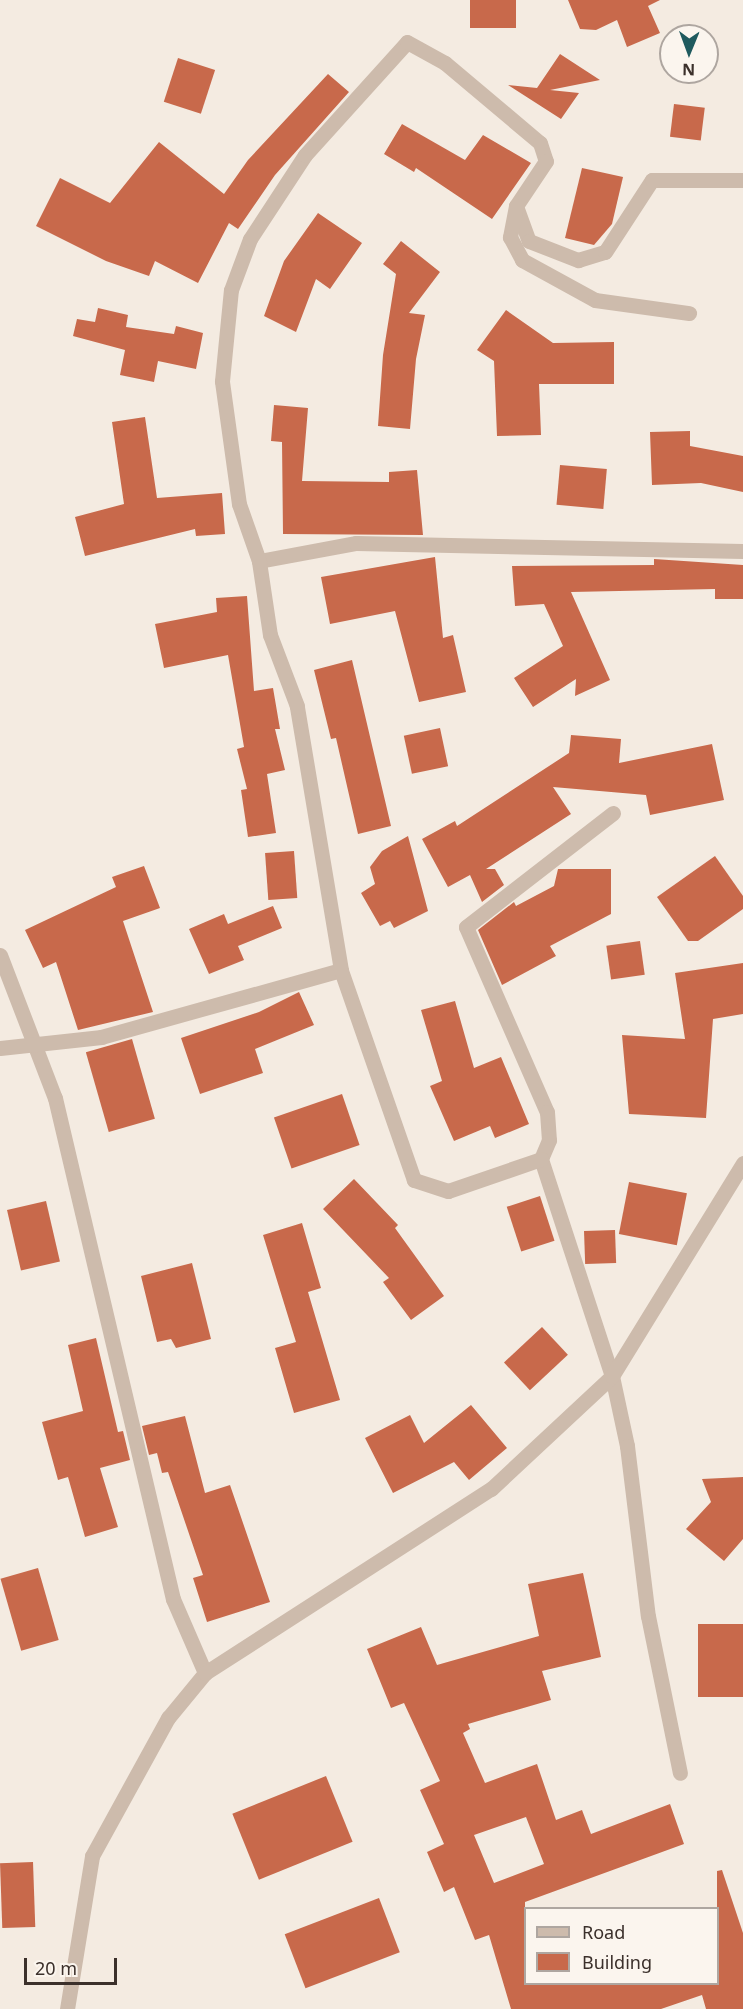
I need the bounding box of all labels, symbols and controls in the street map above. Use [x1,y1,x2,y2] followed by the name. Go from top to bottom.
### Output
[659,24,719,84] north arrow
[682,59,695,81] text: N
[524,1907,719,1985] legend
[582,1920,625,1944] text: Road
[27,1946,120,1984] scale bar
[582,1950,652,1974] text: Building
[35,1956,77,1980] text: 20 m

